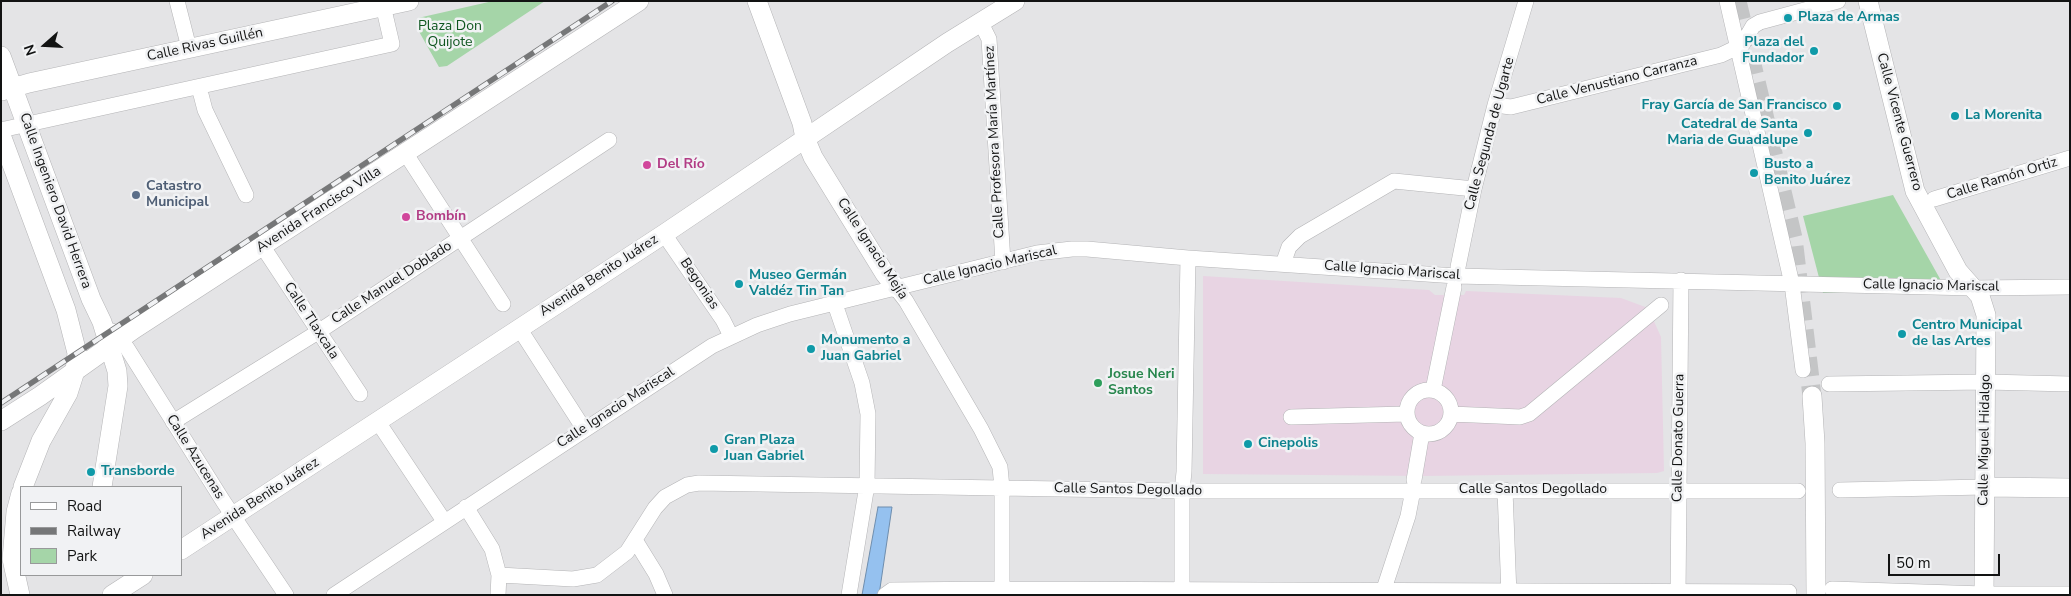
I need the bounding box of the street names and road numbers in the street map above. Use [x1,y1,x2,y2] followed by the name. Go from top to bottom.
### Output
[145,24,265,66] street label: Calle Rivas Guillén
[982,45,1008,239] street label: Calle Profesora María Martínez
[1873,51,1925,193] street label: Calle Vicente Guerrero
[1535,53,1699,109] street label: Calle Venustiano Carranza
[1461,56,1519,212] street label: Calle Segunda de Ugarte
[15,111,95,291] street label: Calle Ingeniero David Herrera
[1945,154,2059,204] street label: Calle Ramón Ortiz
[253,163,385,257] street label: Avenida Francisco Villa
[833,195,911,303] street label: Calle Ignacio Mejía
[537,231,661,321] street label: Avenida Benito Juárez
[329,238,455,328] street label: Calle Manuel Doblado
[922,242,1058,290] street label: Calle Ignacio Mariscal
[676,255,722,313] street label: Begonias
[1323,258,1461,284] street label: Calle Ignacio Mariscal
[1863,276,1999,296] street label: Calle Ignacio Mariscal
[280,279,342,363] street label: Calle Tlaxcala
[554,364,678,452] street label: Calle Ignacio Mariscal
[1669,374,1689,502] street label: Calle Donato Guerra
[1975,374,1995,506] street label: Calle Miguel Hidalgo
[162,412,228,502] street label: Calle Azucenas
[198,454,322,544] street label: Avenida Benito Juárez
[1054,480,1202,500] street label: Calle Santos Degollado
[1459,482,1607,498] street label: Calle Santos Degollado

